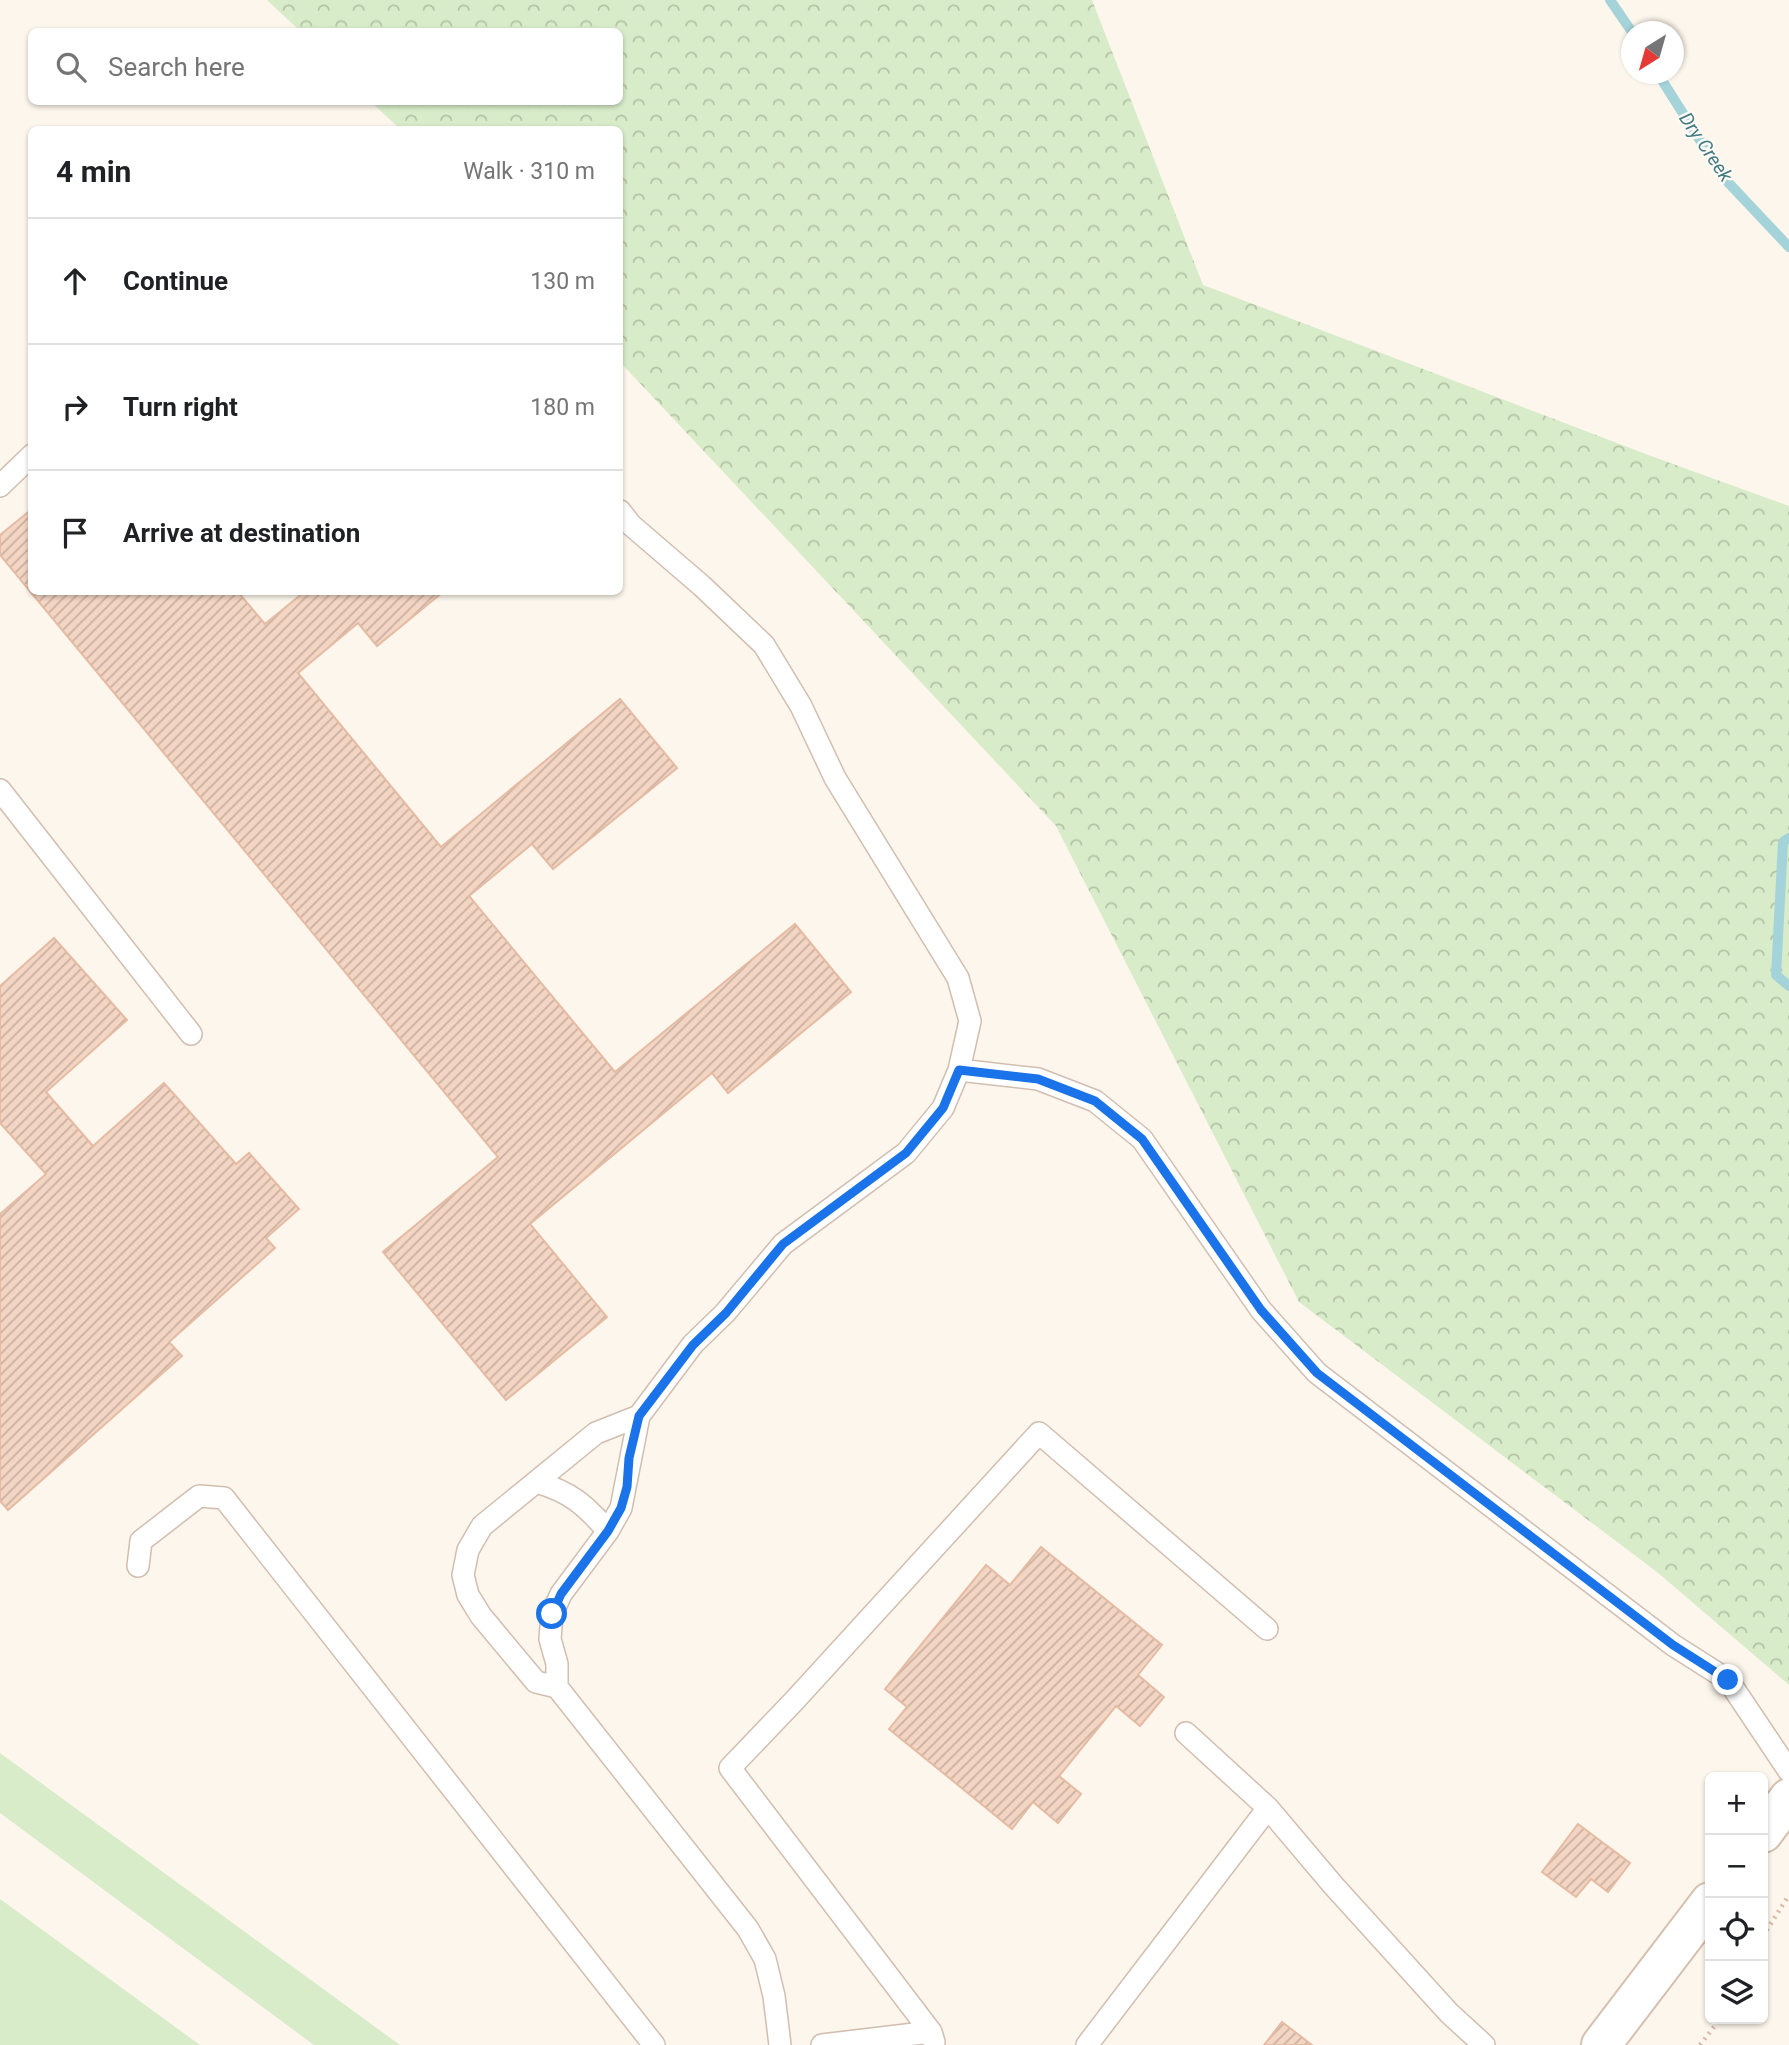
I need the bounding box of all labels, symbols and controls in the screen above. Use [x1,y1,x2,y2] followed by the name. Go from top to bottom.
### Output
[1621,21,1684,84] north arrow
[28,28,623,105] search box
[52,48,90,86] icon: search
[108,52,245,82] text: Search here
[1674,108,1738,187] water label: Dry Creek
[56,154,131,189] text: 4 min
[463,158,595,185] text: Walk · 310 m
[56,262,94,300] icon: ahead
[123,266,228,296] text: Continue
[530,268,595,295] text: 130 m
[56,388,94,426] icon: right
[123,392,238,422] text: Turn right
[530,394,595,421] text: 180 m
[56,514,94,552] icon: arrive
[123,518,360,548] text: Arrive at destination
[536,1598,567,1629] route start
[1712,1664,1743,1695] route end
[1705,1772,1768,2024] map controls
[1705,1772,1768,1835] button: +
[1705,1835,1768,1898] button: −
[1705,1898,1768,1961] button: locate
[1705,1961,1768,2024] button: layers

